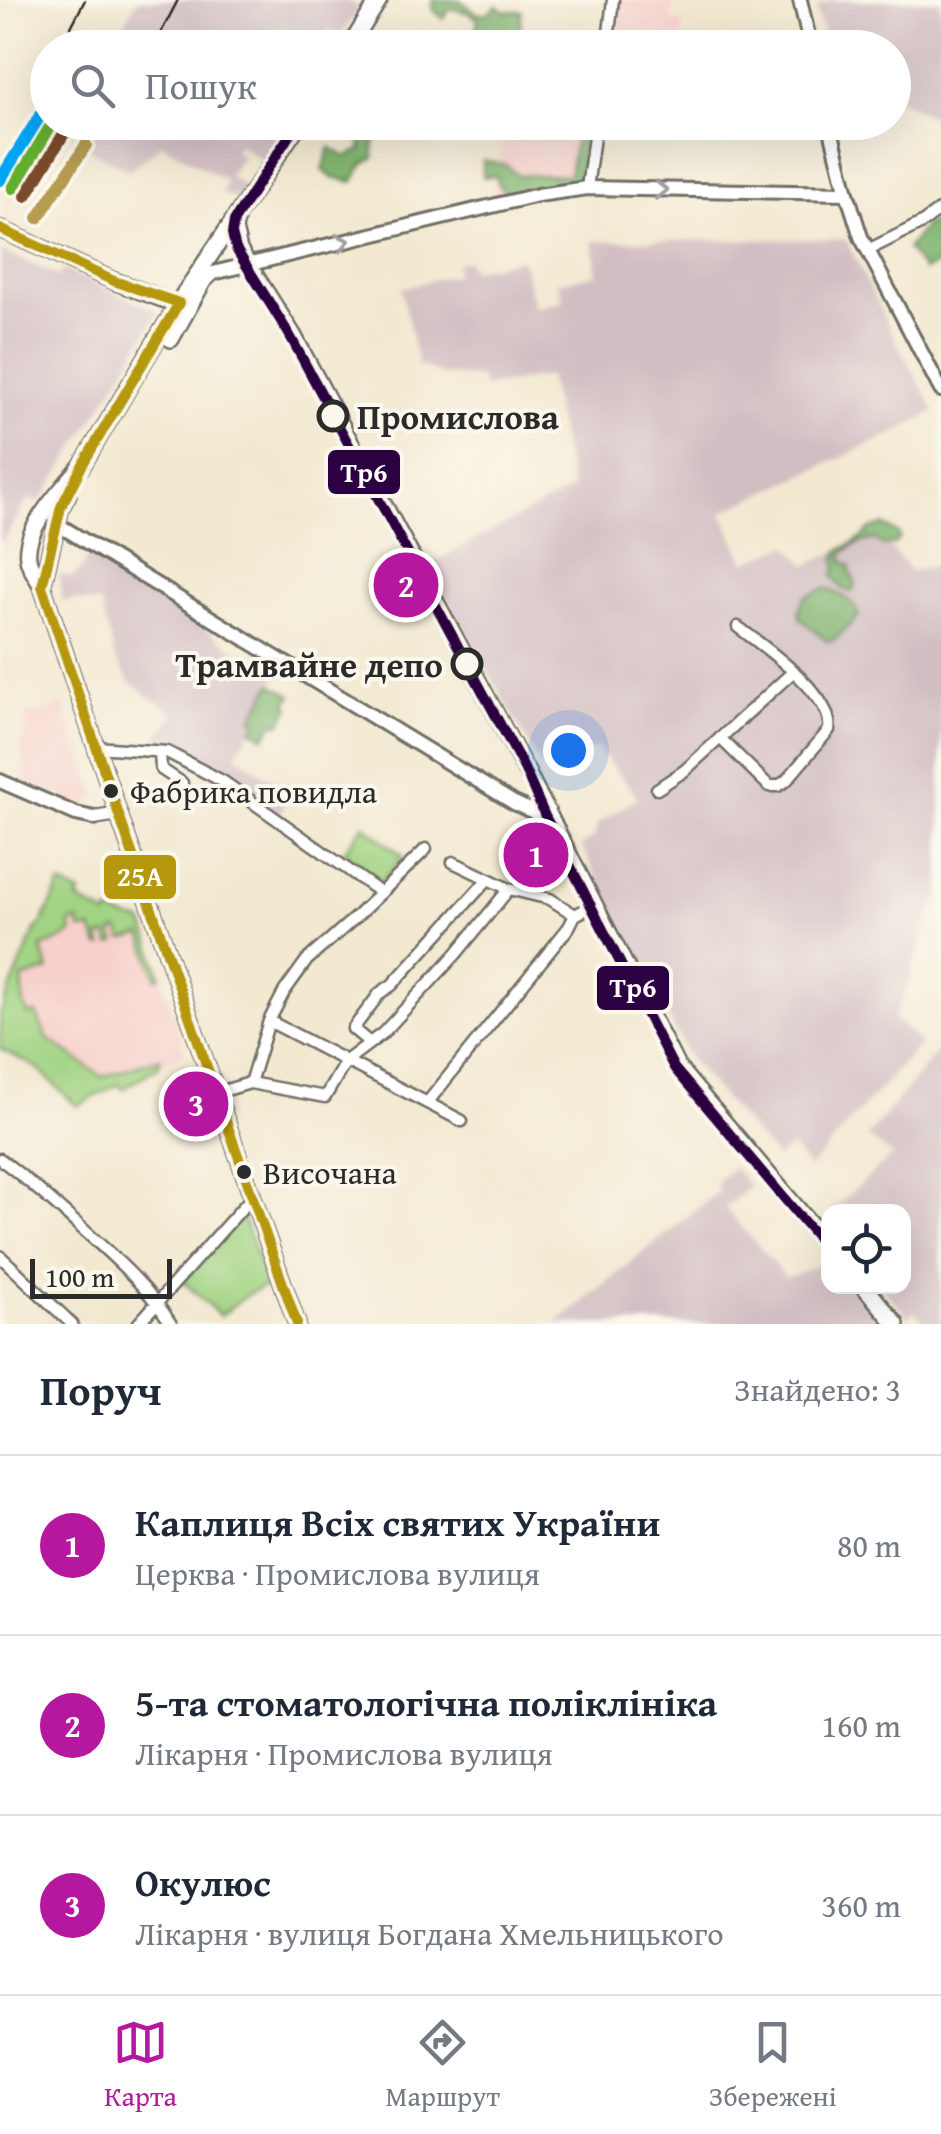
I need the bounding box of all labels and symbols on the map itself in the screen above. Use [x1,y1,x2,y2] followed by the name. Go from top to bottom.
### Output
[654,179,670,201] one-way arrow
[334,233,351,254] one-way arrow
[357,391,559,442] place label: Промислова
[318,401,348,431] marker: Промислова
[326,448,402,496] line badge: Тр6
[341,451,387,492] text: Тр6
[374,548,438,622] pin: 2
[175,639,443,690] place label: Трамвайне депо
[452,649,482,679] marker: Трамвайне депо
[543,725,594,776] your location
[130,768,378,815] place label: Фабрика повидла
[101,781,121,801] marker: Фабрика повидла
[504,818,568,892] pin: 1
[102,853,178,901] line badge: 25А
[117,855,164,896] text: 25А
[595,964,671,1012] line badge: Тр6
[610,966,656,1007] text: Тр6
[164,1066,228,1142] pin: 3
[263,1149,398,1196] place label: Височана
[234,1162,254,1182] marker: Височана
[30,1254,172,1298] scale bar

